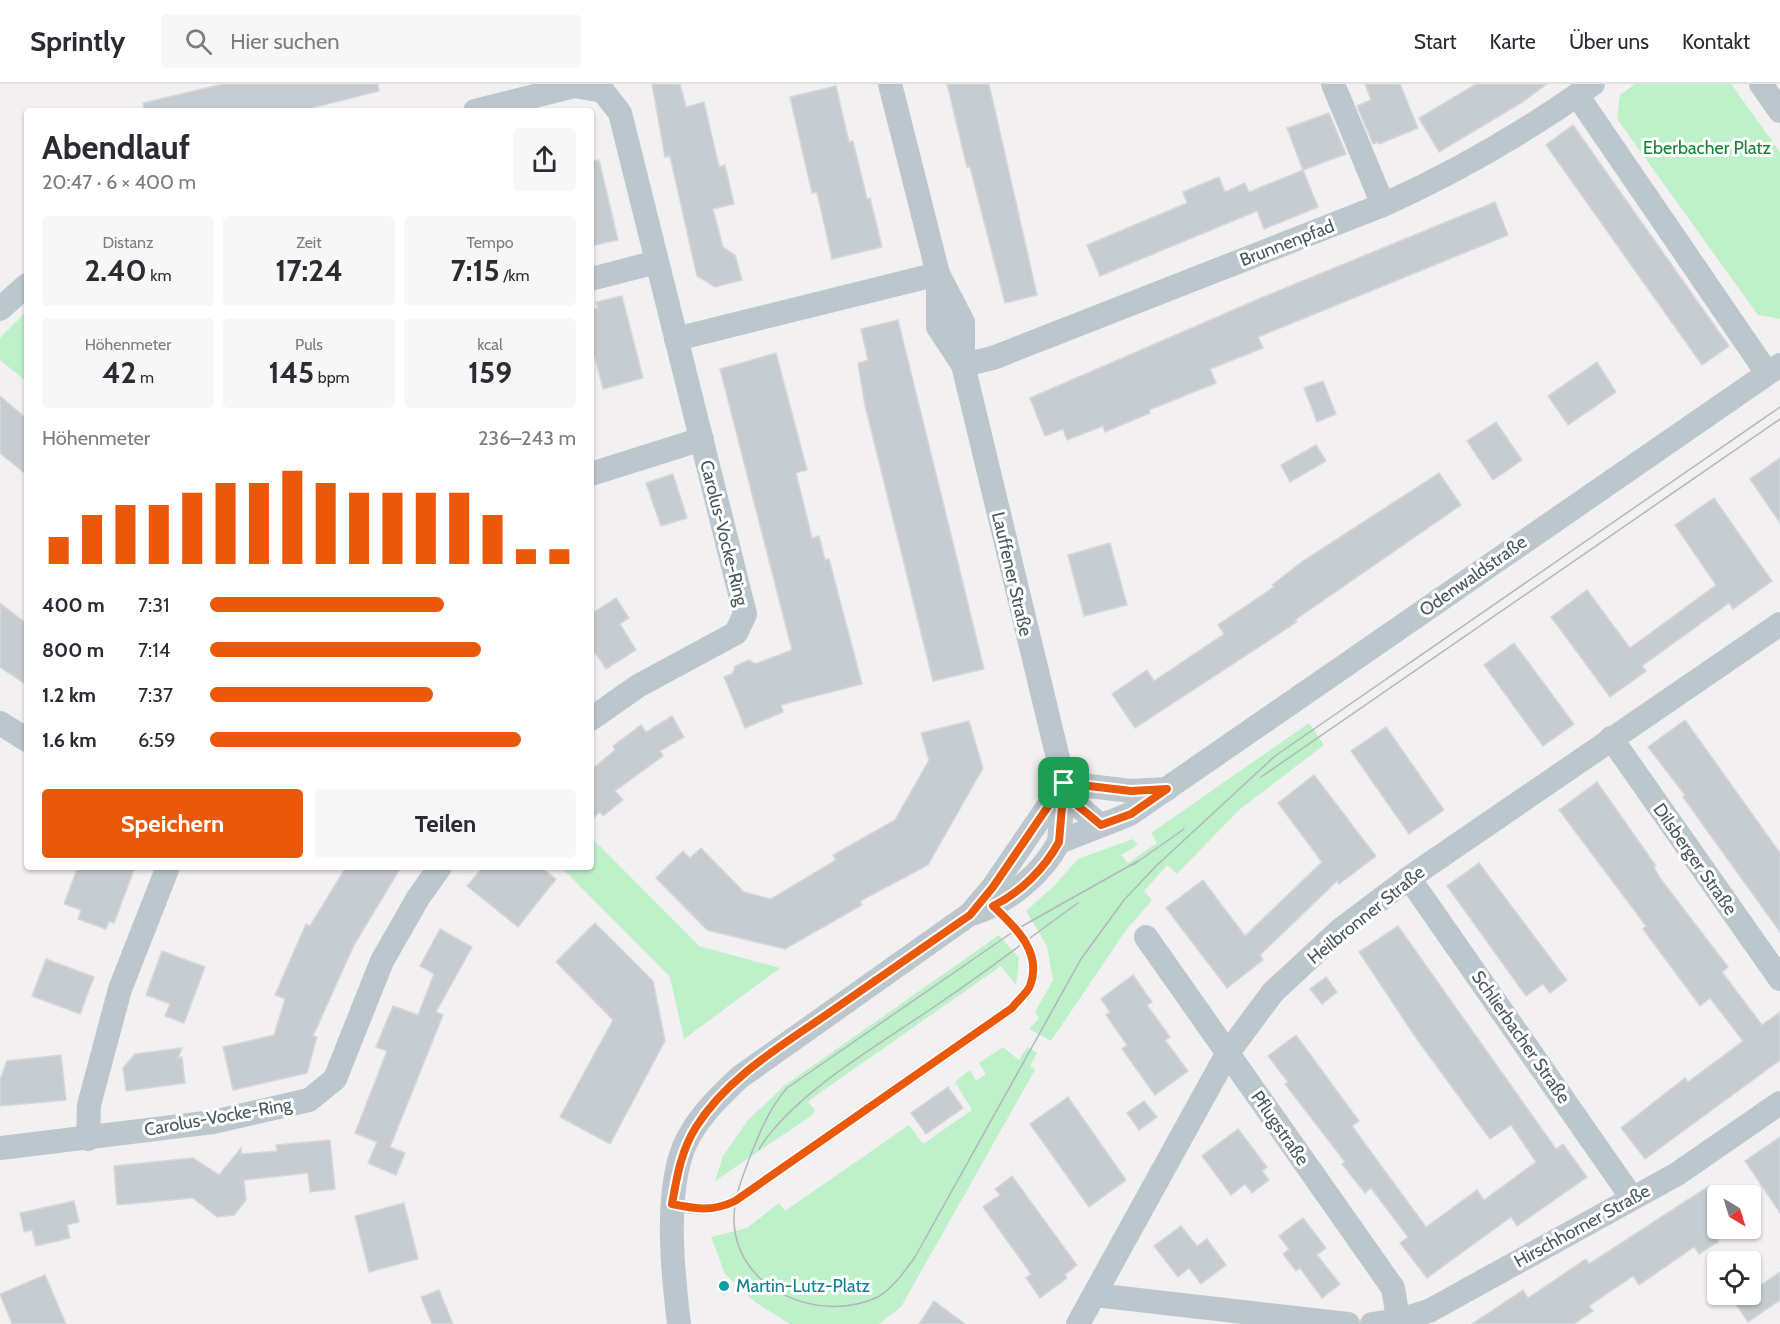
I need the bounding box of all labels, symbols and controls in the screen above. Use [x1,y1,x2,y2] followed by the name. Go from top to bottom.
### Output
[161,14,581,68] search box
[30,24,125,58] text: Sprintly
[182,25,215,58] icon: search
[230,28,340,55] text: Hier suchen
[1414,29,1457,54] text: Start
[1490,29,1536,54] text: Karte
[1569,29,1649,54] text: Über uns
[1682,29,1750,54] text: Kontakt
[42,127,190,167] text: Abendlauf
[513,128,576,191] button: share
[1643,137,1771,159] park label: Eberbacher Platz
[42,170,196,194] text: 20:47 · 6 × 400 m
[1237,215,1337,271] street label: Brunnenpfad
[102,233,154,252] text: Distanz
[296,233,322,252] text: Zeit
[466,233,514,252] text: Tempo
[84,252,147,289] text: 2.40
[275,252,343,289] text: 17:24
[450,252,500,289] text: 7:15
[147,266,172,285] text: km
[500,266,530,285] text: /km
[85,335,171,354] text: Höhenmeter
[295,335,323,354] text: Puls
[477,335,503,354] text: kcal
[102,354,136,391] text: 42
[268,354,314,391] text: 145
[468,354,512,391] text: 159
[136,368,154,387] text: m
[314,368,350,387] text: bpm
[42,426,150,450] text: Höhenmeter
[478,426,576,450] text: 236–243 m
[695,458,753,609] street label: Carolus-Vocke-Ring
[987,510,1037,638] street label: Lauffener Straße
[1415,531,1531,621] street label: Odenwaldstraße
[42,593,105,617] text: 400 m
[138,593,170,617] text: 7:31
[42,638,104,662] text: 800 m
[138,638,170,662] text: 7:14
[42,683,96,707] text: 1.2 km
[138,683,173,707] text: 7:37
[42,728,97,752] text: 1.6 km
[138,728,176,752] text: 6:59
[1038,757,1089,808] pin
[1047,766,1080,799] icon: arrive
[42,789,303,858] button: Speichern
[315,789,576,858] button: Teilen
[1648,799,1742,919] street label: Dilsberger Straße
[1303,861,1429,969] street label: Heilbronner Straße
[1467,966,1575,1108] street label: Schlierbacher Straße
[1246,1086,1314,1170] street label: Pflugstraße
[142,1093,295,1141] street label: Carolus-Vocke-Ring
[1510,1180,1654,1272] street label: Hirschhorner Straße
[1707,1185,1761,1239] north arrow
[1707,1185,1761,1305] map controls
[1707,1251,1761,1305] button: locate
[736,1275,871,1297] place label: Martin-Lutz-Platz
[717,1279,731,1293] marker: Martin-Lutz-Platz

